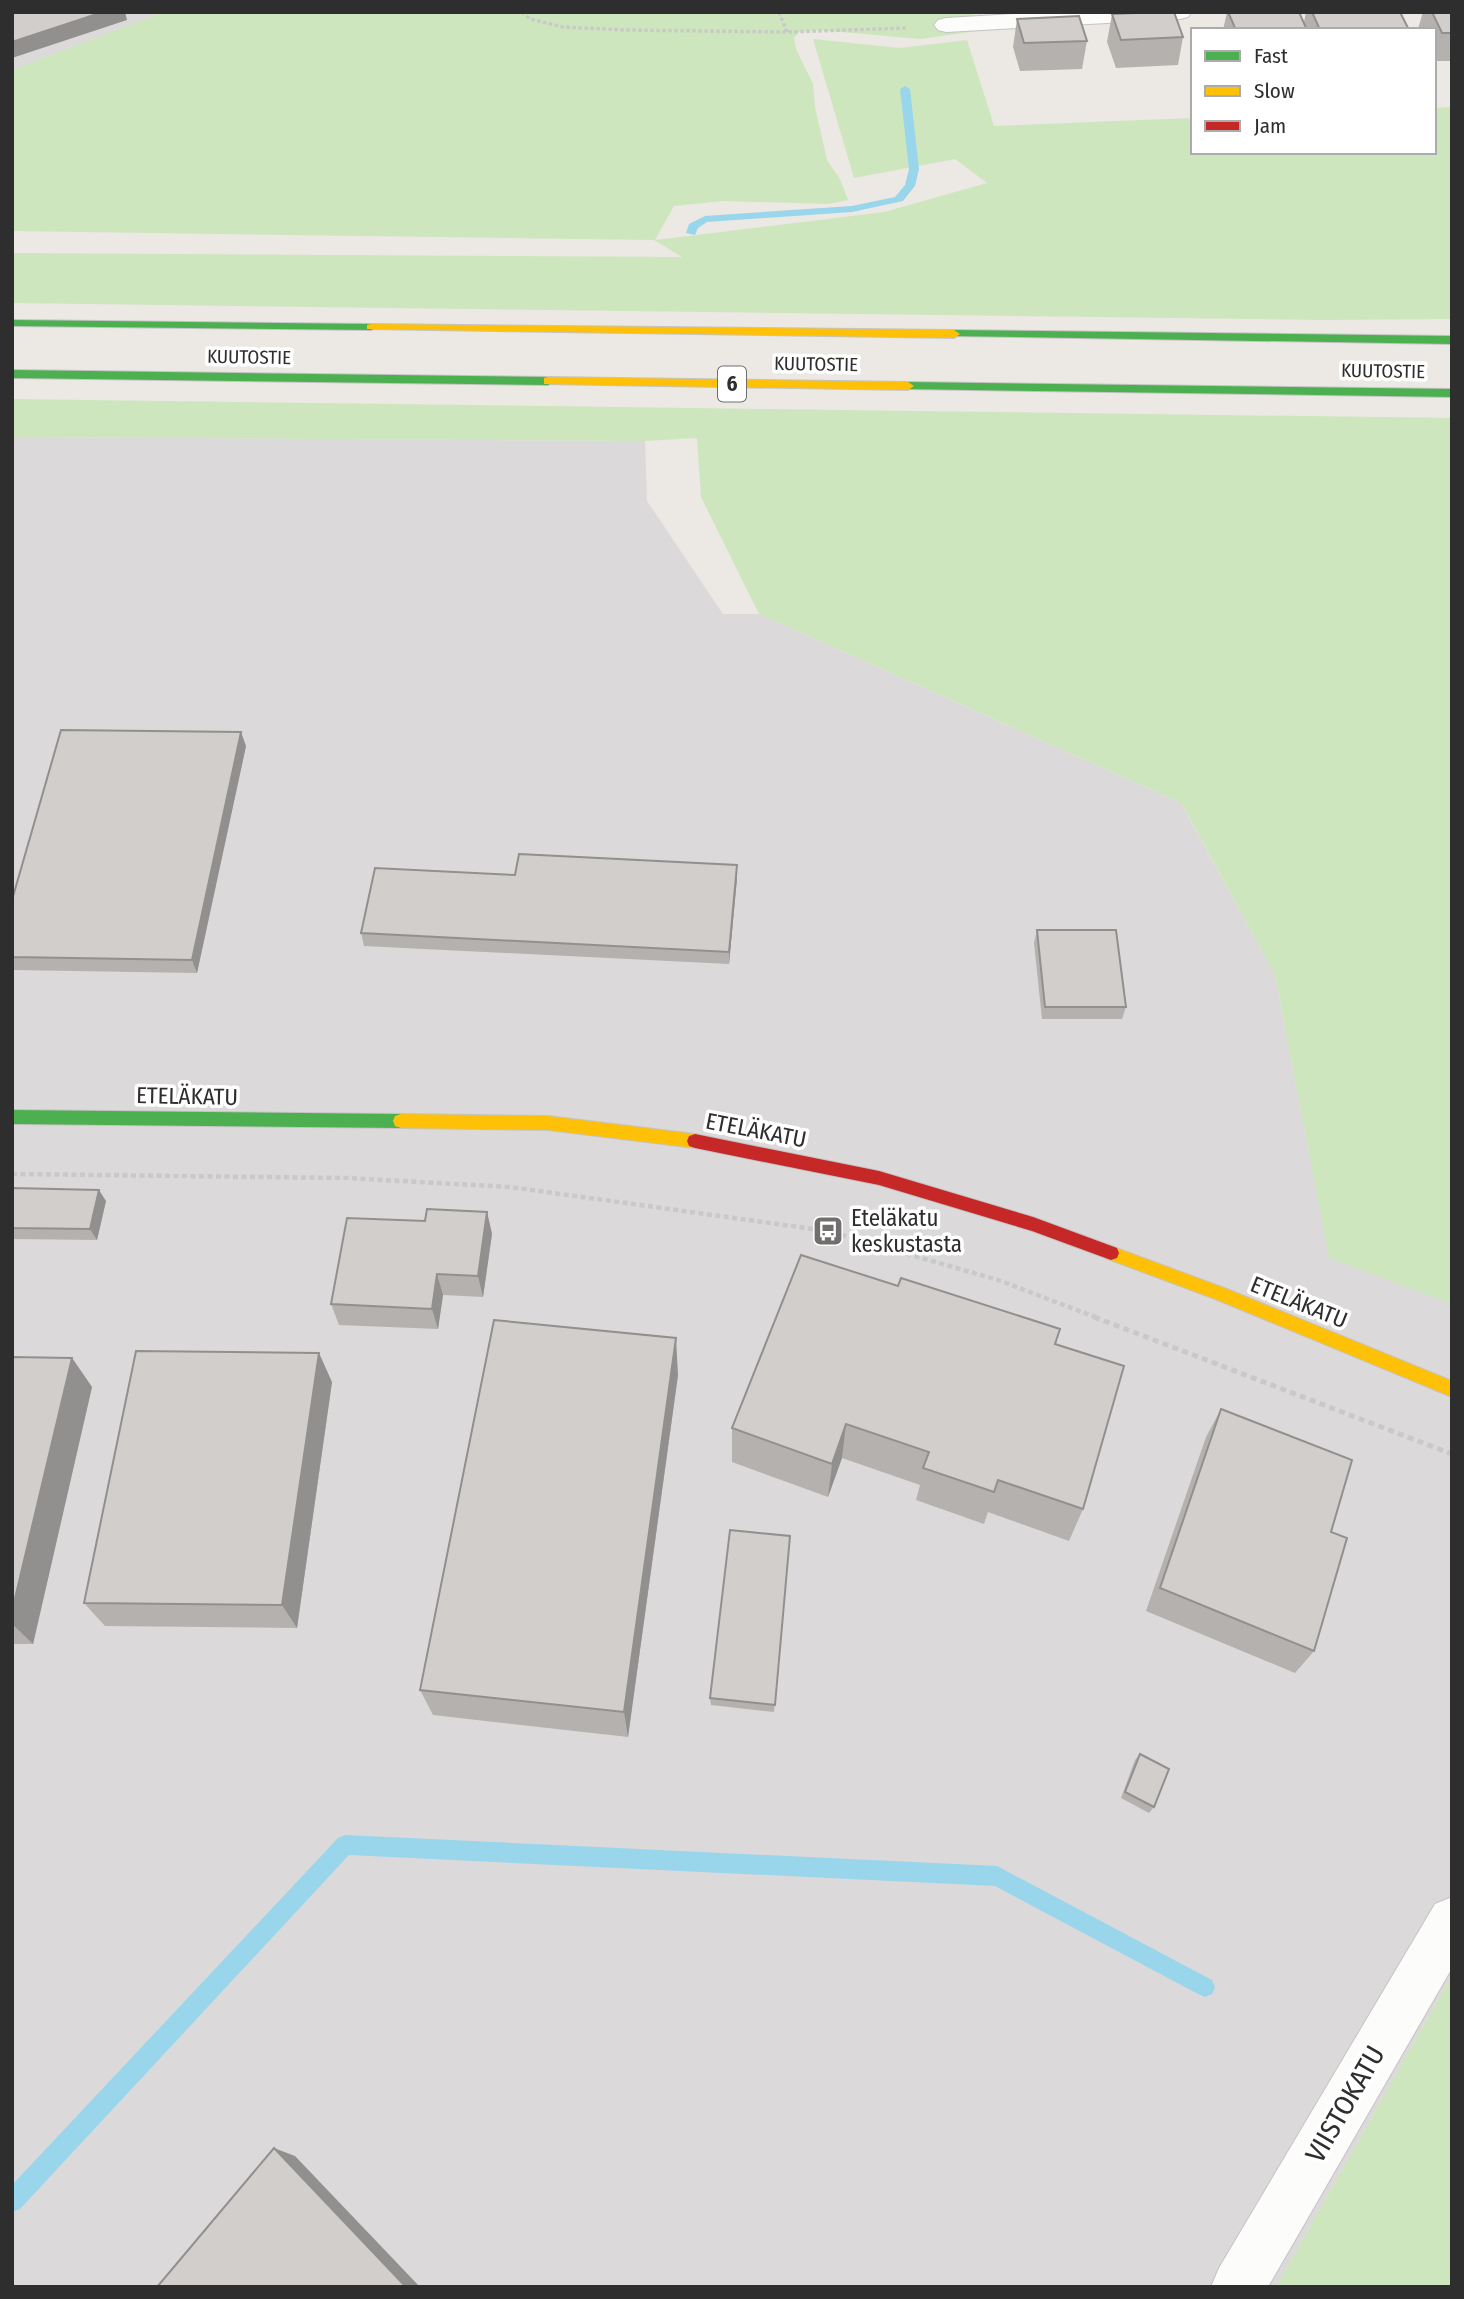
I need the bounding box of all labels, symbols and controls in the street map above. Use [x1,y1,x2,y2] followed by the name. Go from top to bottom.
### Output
[1191,28,1436,154] legend
[1254,43,1288,69] text: Fast
[1254,78,1295,104] text: Slow
[1254,113,1286,139] text: Jam
[207,345,291,369] street label: KUUTOSTIE
[774,352,858,376] street label: KUUTOSTIE
[1341,359,1425,383] street label: KUUTOSTIE
[718,366,746,402] road number: 6
[136,1081,238,1111] street label: ETELÄKATU
[703,1107,809,1153] street label: ETELÄKATU
[851,1204,962,1258] place label: Eteläkatu keskustasta
[811,1214,845,1248] bus stop icon: Eteläkatu keskustasta
[1247,1270,1351,1334] street label: ETELÄKATU
[1298,2040,1392,2168] street label: VIISTOKATU

